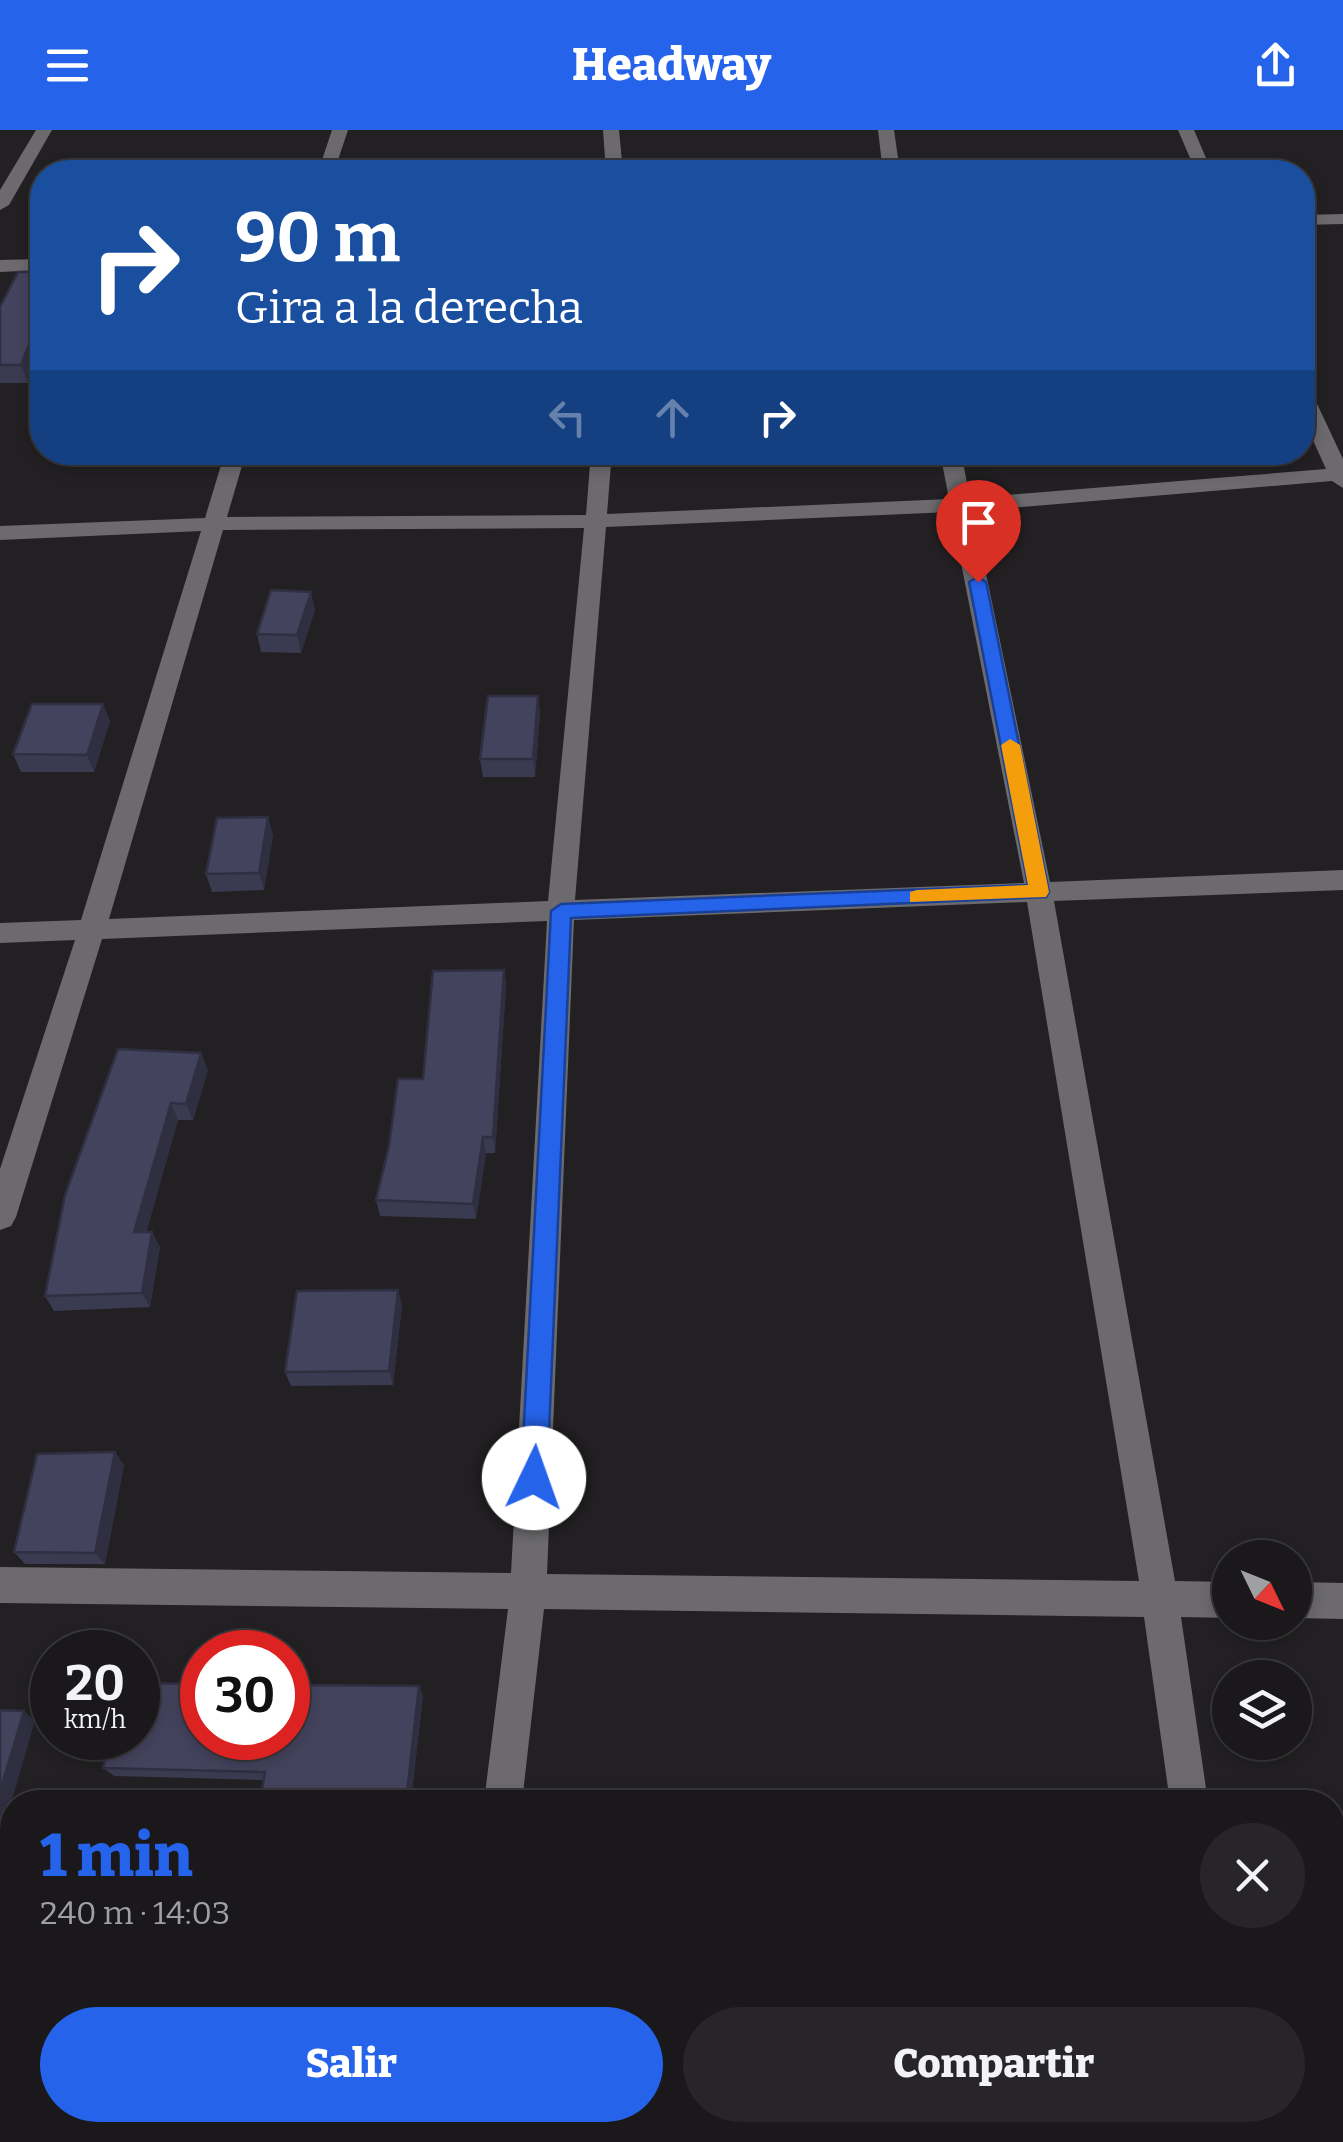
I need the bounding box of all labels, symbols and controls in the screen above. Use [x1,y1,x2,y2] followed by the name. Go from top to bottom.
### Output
[40,38,95,93] icon: menu
[572,38,771,92] text: Headway
[1248,38,1303,93] icon: share
[235,196,400,280] text: 90 m
[70,200,200,330] icon: right
[235,281,583,335] text: Gira a la derecha
[540,390,595,445] icon: left
[645,390,700,445] icon: ahead
[750,390,805,445] icon: right
[936,480,1021,583] pin
[951,495,1006,550] icon: arrive
[482,1426,586,1530] position arrow
[1212,1540,1312,1640] north arrow
[1212,1540,1312,1760] map controls
[180,1630,310,1760] speed limit sign: 30
[65,1653,125,1713] text: 20
[1212,1660,1312,1760] button: layers
[64,1705,126,1735] text: km/h
[40,1820,193,1892] text: 1 min
[1200,1823,1305,1928] button: close
[40,1894,230,1932] text: 240 m · 14:03
[40,2007,663,2122] button: Salir
[683,2007,1305,2122] button: Compartir

